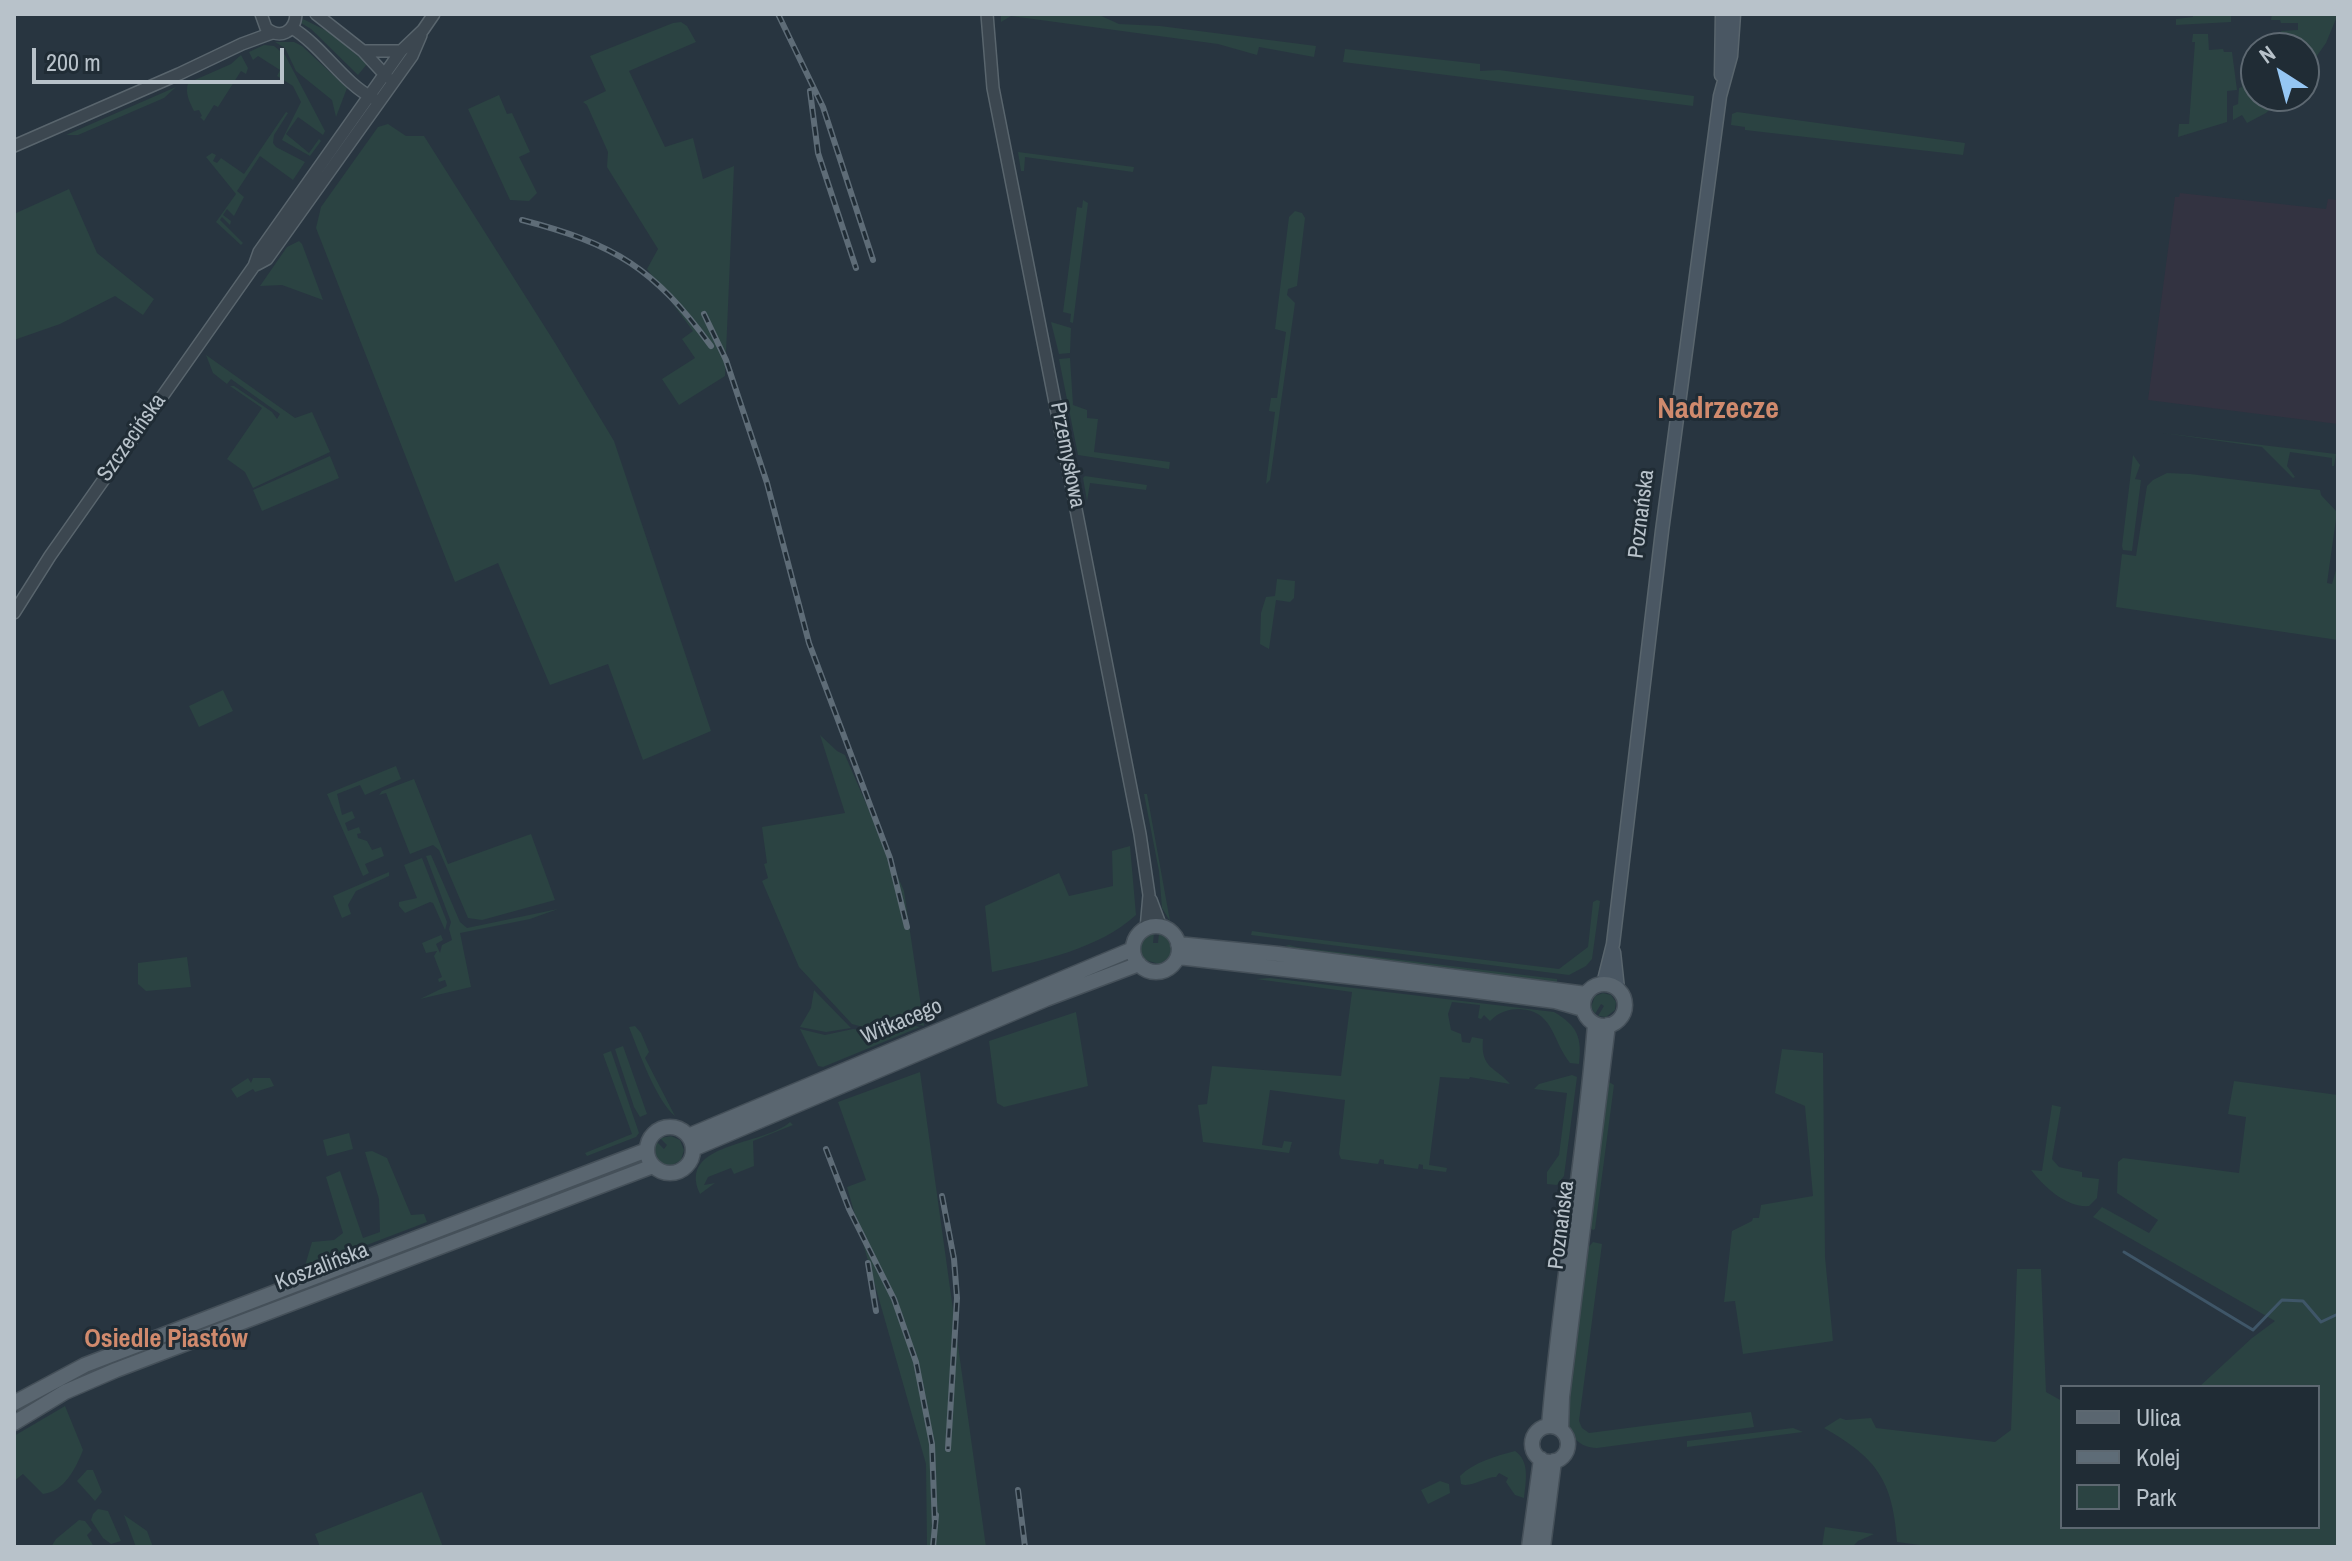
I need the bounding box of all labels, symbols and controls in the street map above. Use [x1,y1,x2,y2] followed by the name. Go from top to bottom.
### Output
[36,32,288,82] scale bar
[2240,32,2320,112] north arrow
[2253,38,2281,70] text: N
[46,46,101,78] text: 200 m
[92,389,172,487] street label: Szczecińska
[1657,392,1779,428] district label: Nadrzecze
[1044,400,1090,510] street label: Przemysłowa
[1623,468,1661,560] street label: Poznańska
[858,993,946,1051] street label: Witkacego
[1543,1179,1581,1271] street label: Poznańska
[272,1237,372,1297] street label: Koszalińska
[84,1324,248,1356] district label: Osiedle Piastów
[2060,1385,2320,1529] legend
[2136,1401,2181,1433] text: Ulica
[2136,1441,2180,1473] text: Kolej
[2136,1481,2176,1513] text: Park

